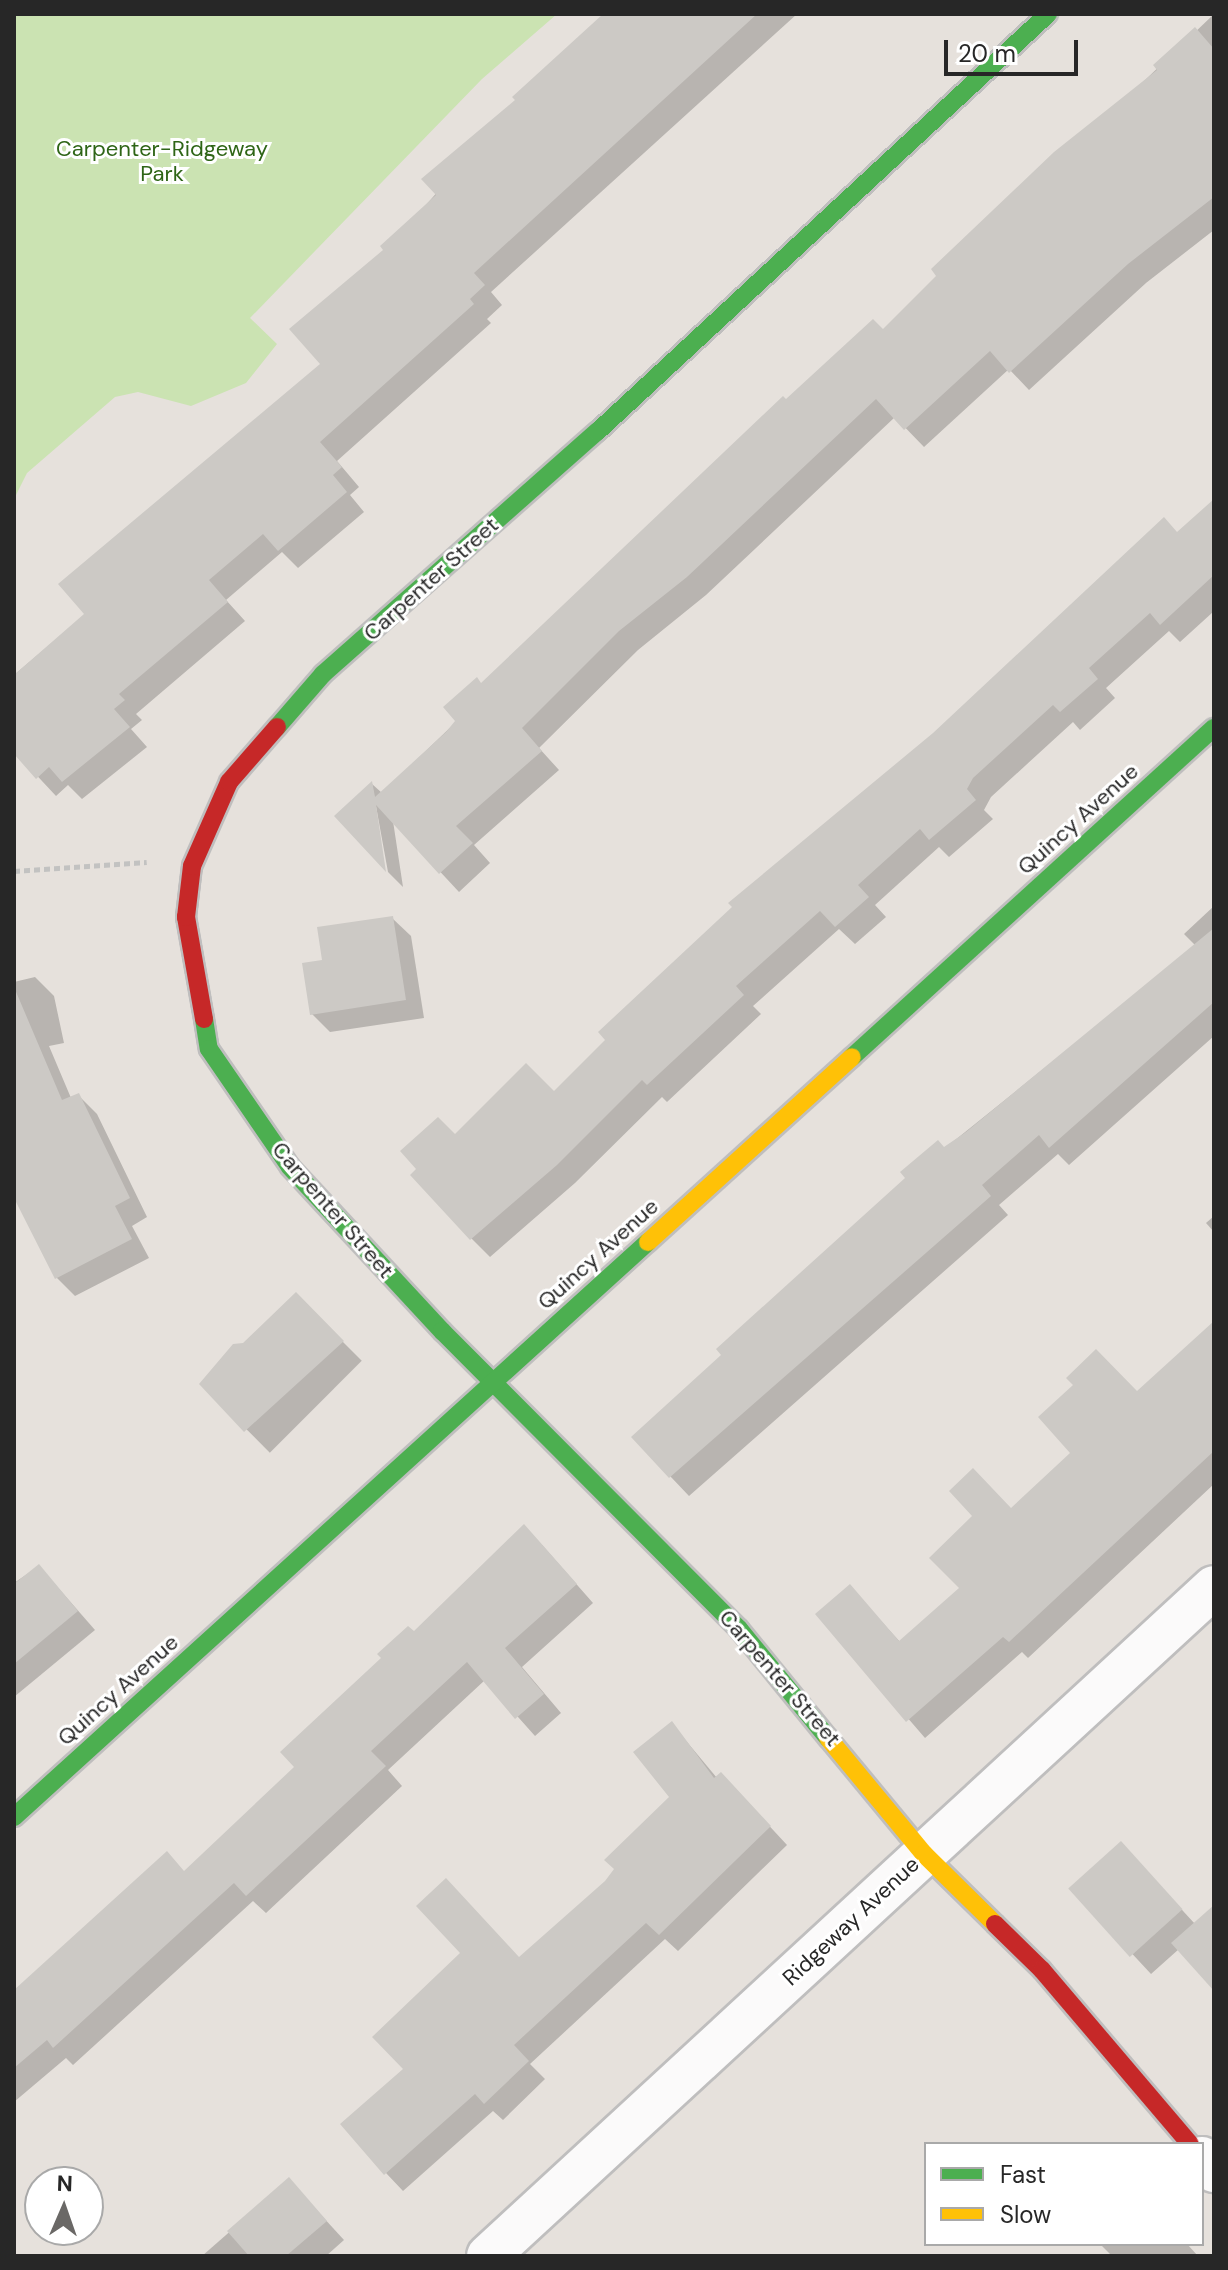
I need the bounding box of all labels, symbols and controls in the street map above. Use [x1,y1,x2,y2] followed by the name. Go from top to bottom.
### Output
[948,24,1082,74] scale bar
[958,38,1016,69] text: 20 m
[56,135,268,186] park label: Carpenter-Ridgeway Park
[358,512,504,646] street label: Carpenter Street
[1012,758,1144,880] street label: Quincy Avenue
[267,1136,399,1284] street label: Carpenter Street
[532,1193,664,1315] street label: Quincy Avenue
[714,1604,846,1752] street label: Carpenter Street
[52,1629,184,1751] street label: Quincy Avenue
[777,1851,925,1991] street label: Ridgeway Avenue
[924,2142,1204,2246] legend
[1000,2159,1046,2190] text: Fast
[24,2166,104,2246] north arrow
[56,2169,73,2198] text: N
[1000,2199,1051,2230] text: Slow

